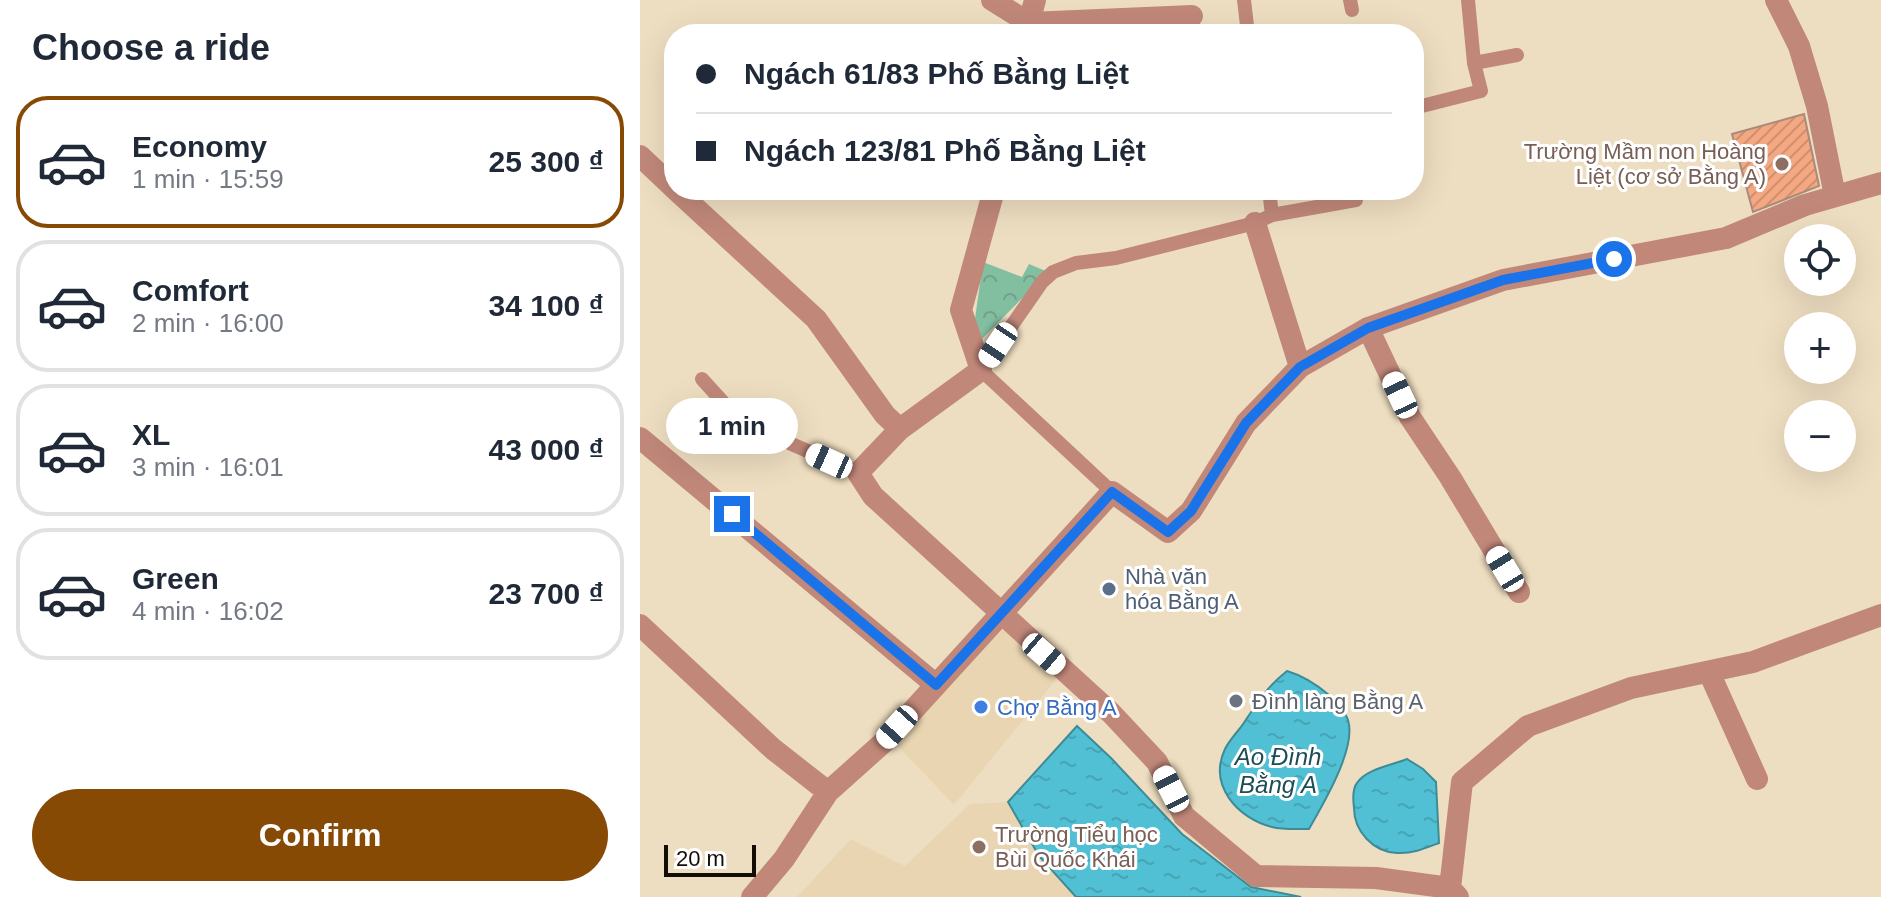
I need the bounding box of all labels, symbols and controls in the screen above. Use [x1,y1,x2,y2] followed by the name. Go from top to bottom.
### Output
[32,27,270,68] text: Choose a ride
[744,57,1129,90] text: Ngách 61/83 Phố Bằng Liệt
[36,126,108,198] icon: car
[132,130,267,163] text: Economy
[744,134,1146,167] text: Ngách 123/81 Phố Bằng Liệt
[1524,139,1766,189] place label: Trường Mầm non Hoàng Liệt (cơ sở Bằng A)
[489,145,604,178] text: 25 300 ₫
[1773,155,1791,173] marker: Trường Mầm non Hoàng Liệt (cơ sở Bằng A)
[132,164,284,194] text: 1 min · 15:59
[1784,224,1856,472] map controls
[1784,224,1856,296] button: locate
[1596,241,1632,277] route start
[36,270,108,342] icon: car
[132,274,249,307] text: Comfort
[489,289,604,322] text: 34 100 ₫
[132,308,284,338] text: 2 min · 16:00
[1784,312,1856,384] button: +
[975,318,1021,372] car
[1379,368,1421,422] car
[666,398,798,454] callout: 1 min
[1784,400,1856,472] button: −
[698,411,766,441] text: 1 min
[36,414,108,486] icon: car
[132,418,170,451] text: XL
[489,433,604,466] text: 43 000 ₫
[802,440,856,482] car
[132,452,284,482] text: 3 min · 16:01
[714,496,750,532] route end
[1482,542,1528,596] car
[36,558,108,630] icon: car
[132,562,219,595] text: Green
[1125,564,1239,614] place label: Nhà văn hóa Bằng A
[489,577,604,610] text: 23 700 ₫
[1100,580,1118,598] marker: Nhà văn hóa Bằng A
[132,596,284,626] text: 4 min · 16:02
[1018,629,1070,679] car
[1252,689,1424,714] place label: Đình làng Bằng A
[1227,692,1245,710] marker: Đình làng Bằng A
[997,695,1117,720] place label: Chợ Bằng A
[972,698,990,716] marker: Chợ Bằng A
[872,701,922,753] car
[1233,743,1321,798] water label: Ao Đình Bằng A
[1149,762,1193,816] car
[32,789,608,881] button: Confirm
[995,822,1158,872] place label: Trường Tiểu học Bùi Quốc Khái
[970,838,988,856] marker: Trường Tiểu học Bùi Quốc Khái
[664,841,756,877] scale bar
[676,846,725,871] text: 20 m

